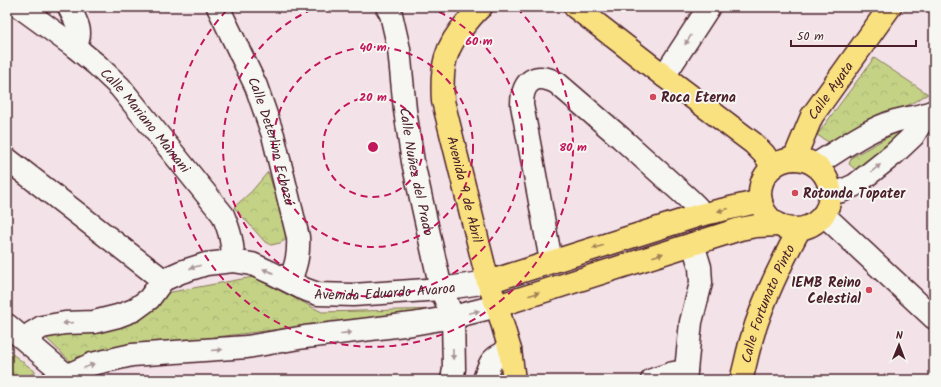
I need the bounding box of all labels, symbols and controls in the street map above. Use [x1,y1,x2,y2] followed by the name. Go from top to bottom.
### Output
[791,22,916,48] scale bar
[797,27,824,46] text: 50 m
[465,32,493,51] text: 60 m
[684,34,692,45] one-way arrow
[359,38,387,57] text: 40 m
[803,57,860,125] street label: Calle Ayata
[94,63,196,179] street label: Calle Mariano Mamani
[241,73,300,208] street label: Calle Deterlino Echazú
[661,87,736,109] place label: Roca Eterna
[359,88,387,107] text: 20 m
[648,92,658,102] marker: Roca Eterna
[393,106,439,238] street label: Calle Nuñez del Prado
[440,134,488,246] street label: Avenida 9 de Abril
[559,138,587,157] text: 80 m
[366,140,380,154] centre of rings
[871,164,882,173] one-way arrow
[803,183,906,205] place label: Rotonda Topater
[790,188,800,198] marker: Rotonda Topater
[716,207,729,213] one-way arrow
[736,241,801,365] street label: Calle Fortunato Pinto
[592,244,604,250] one-way arrow
[652,252,664,258] one-way arrow
[188,264,200,270] one-way arrow
[261,267,273,273] one-way arrow
[791,272,862,310] place label: IEMB Reino Celestial
[314,277,457,307] street label: Avenida Eduardo Avaroa
[864,285,874,295] marker: IEMB Reino Celestial
[528,291,540,297] one-way arrow
[468,308,481,314] one-way arrow
[62,320,74,327] one-way arrow
[879,325,919,365] north arrow
[896,327,903,345] text: N
[340,329,352,336] one-way arrow
[211,346,224,353] one-way arrow
[450,348,457,360] one-way arrow
[84,362,96,368] one-way arrow

